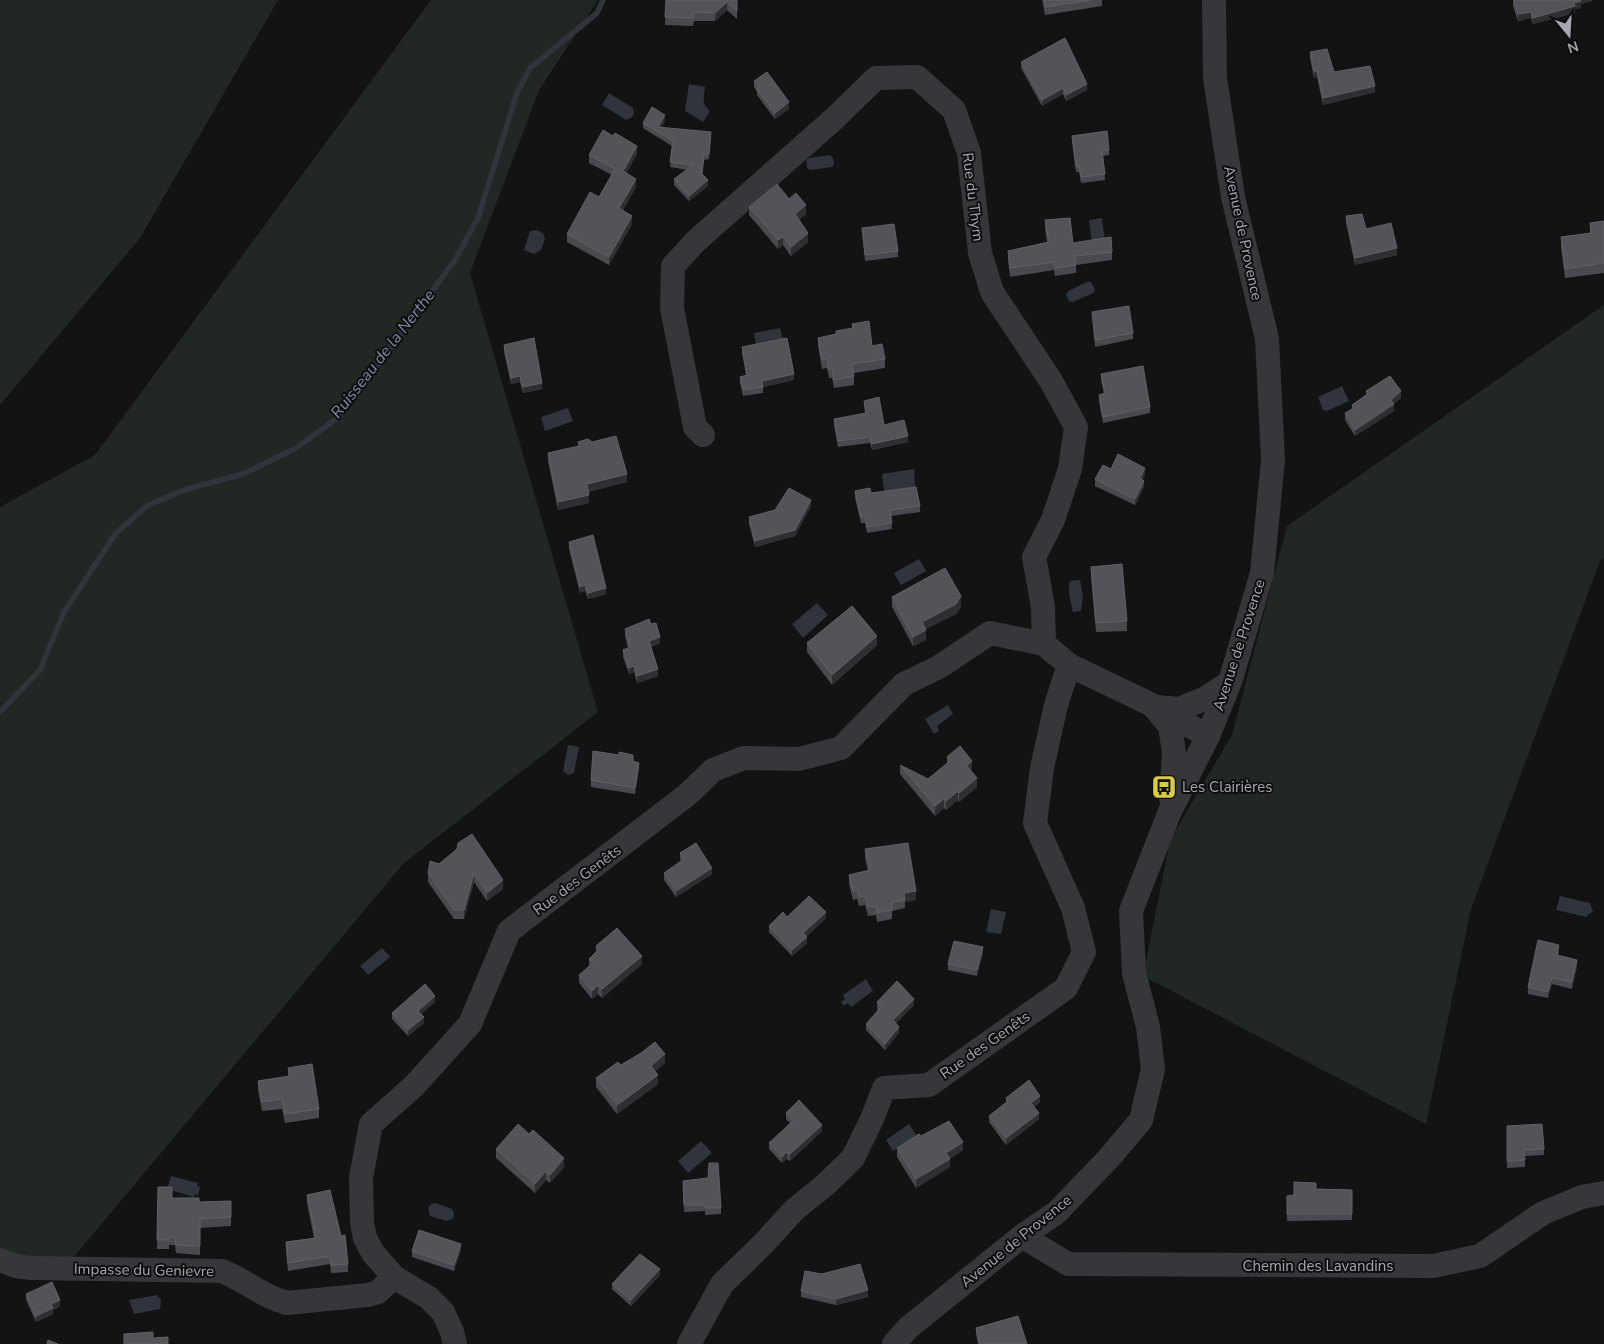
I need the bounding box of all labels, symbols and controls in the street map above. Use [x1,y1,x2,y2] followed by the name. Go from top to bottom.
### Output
[1544,10,1594,60] north arrow
[1565,36,1581,58] text: N
[958,151,988,243] street label: Rue du Thym
[1219,164,1267,302] street label: Avenue de Provence
[326,285,441,423] water label: Ruisseau de la Nerthe
[1208,577,1270,713] street label: Avenue de Provence
[1151,774,1177,800] bus stop icon: Les Clairières
[1182,777,1272,797] place label: Les Clairières
[529,840,625,920] street label: Rue des Genêts
[936,1006,1034,1084] street label: Rue des Genêts
[956,1190,1076,1292] street label: Avenue de Provence
[1242,1256,1394,1276] street label: Chemin des Lavandins
[74,1259,214,1281] street label: Impasse du Genievre

